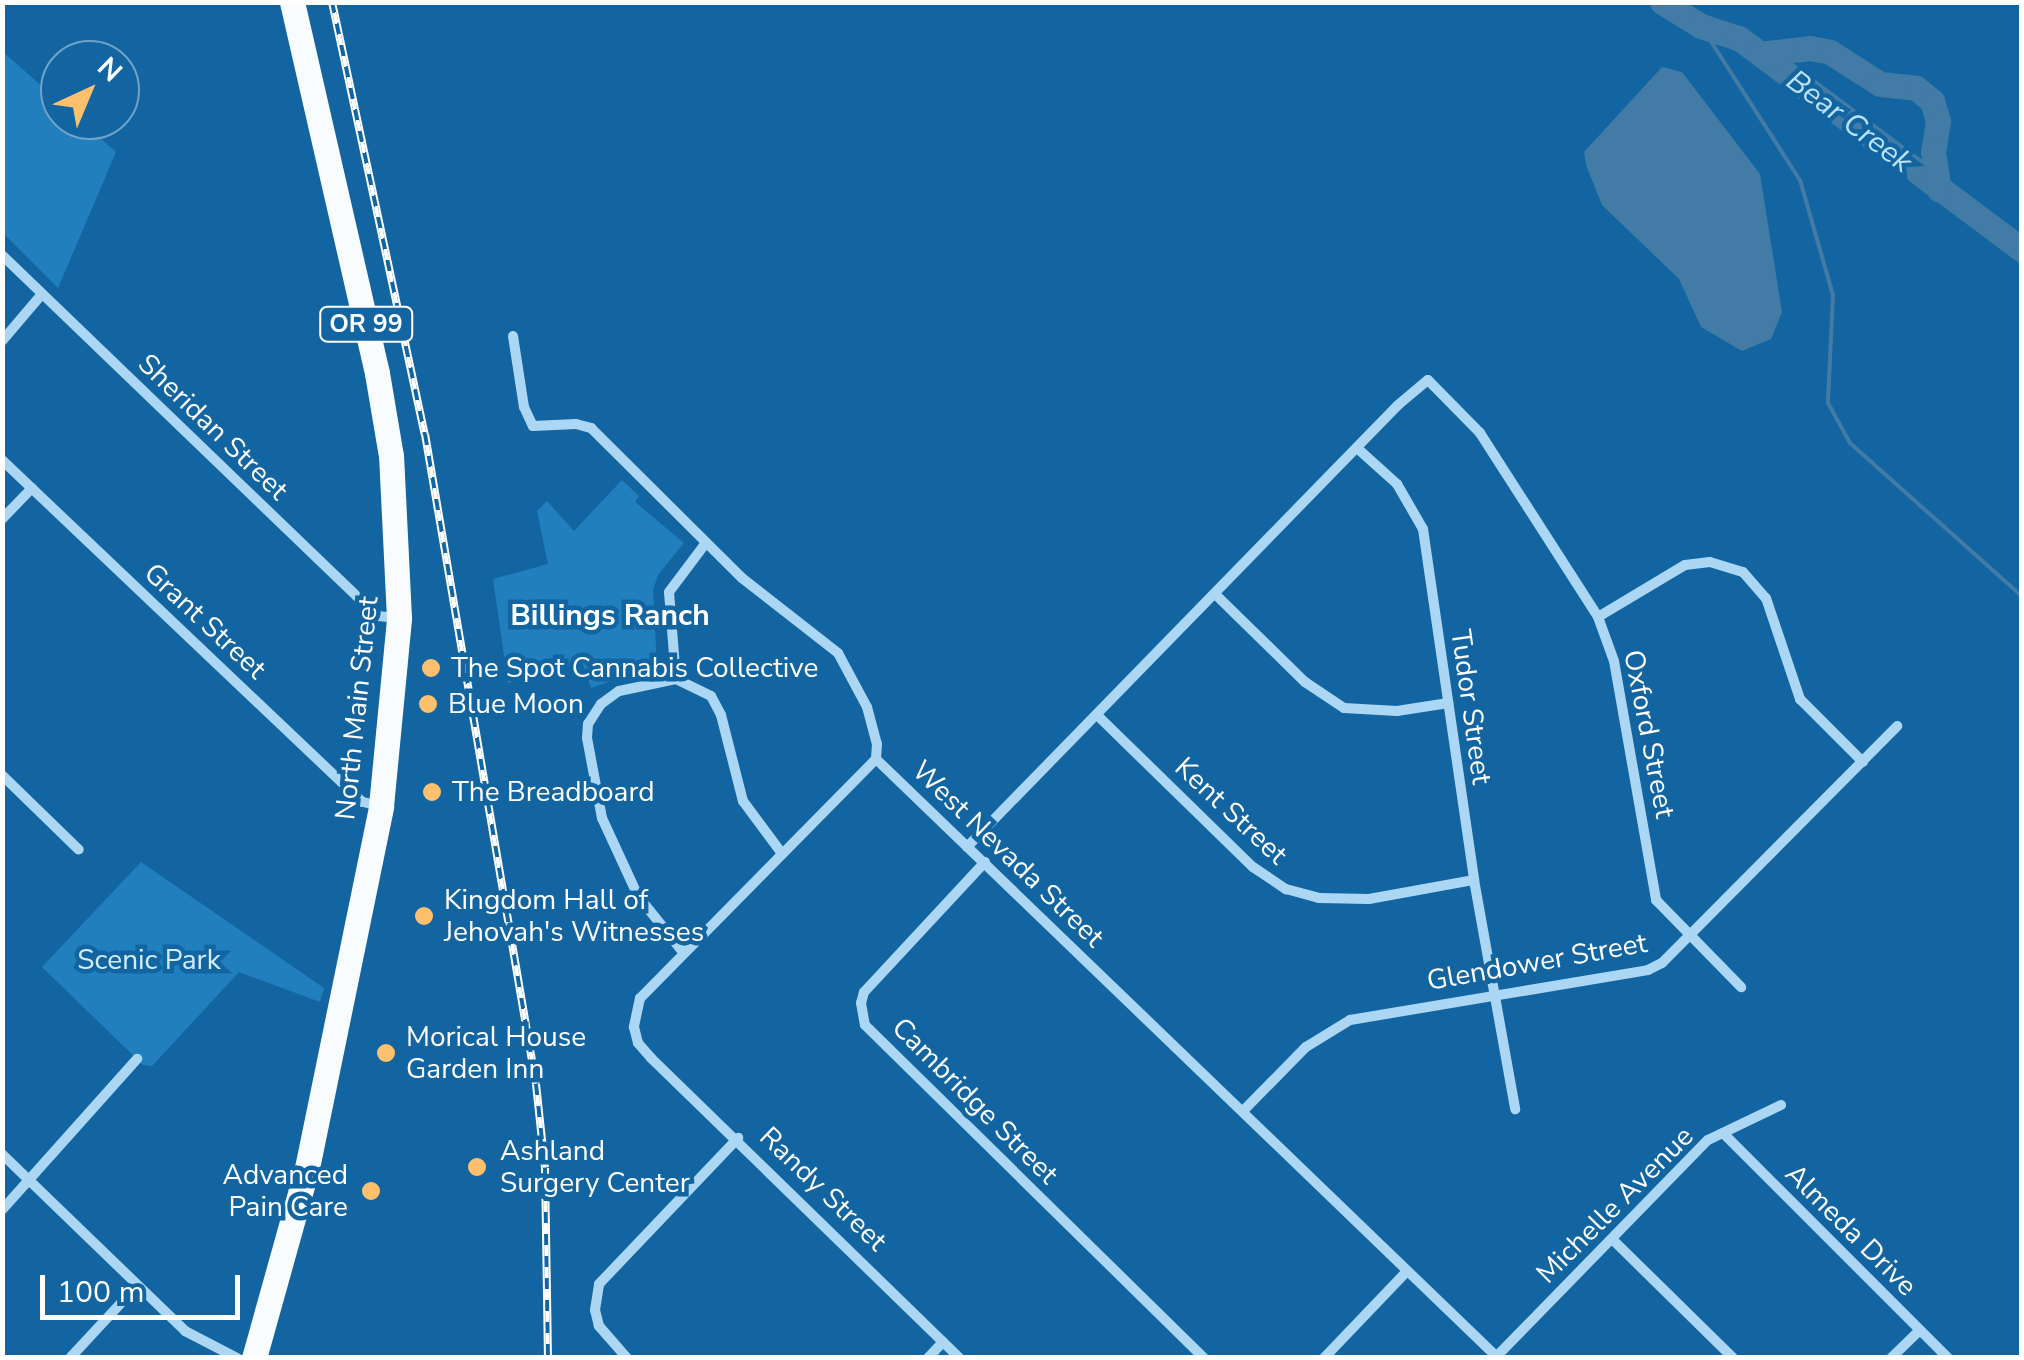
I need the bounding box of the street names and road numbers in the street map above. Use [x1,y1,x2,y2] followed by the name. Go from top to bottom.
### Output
[318,304,414,344] road number: OR 99
[131,347,295,507] street label: Sheridan Street
[137,556,273,686] street label: Grant Street
[329,594,385,822] street label: North Main Street
[1444,627,1498,787] street label: Tudor Street
[1616,647,1682,821] street label: Oxford Street
[1168,751,1294,871] street label: Kent Street
[905,754,1111,954] street label: West Nevada Street
[1424,926,1650,998] street label: Glendower Street
[885,1011,1065,1191] street label: Cambridge Street
[752,1120,894,1258] street label: Randy Street
[1530,1120,1700,1290] street label: Michelle Avenue
[1778,1157,1924,1303] street label: Almeda Drive

